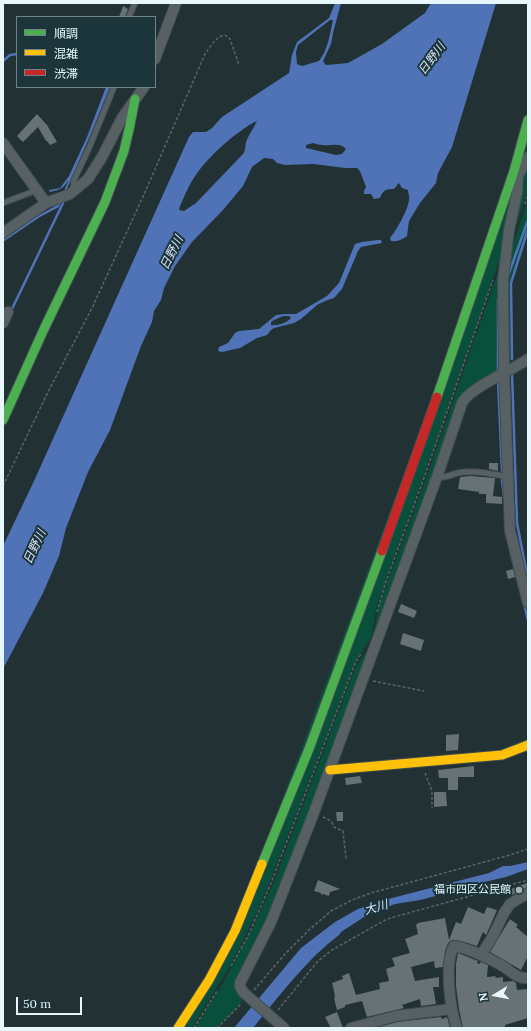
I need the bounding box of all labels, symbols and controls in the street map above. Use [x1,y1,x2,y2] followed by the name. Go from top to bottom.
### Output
[16,16,156,88] legend
[54,26,78,41] text: 順調
[415,40,449,78] water label: 日野川
[54,46,78,61] text: 混雑
[54,66,78,81] text: 渋滞
[157,234,187,272] water label: 日野川
[21,528,49,566] water label: 日野川
[434,883,511,897] place label: 福市四区公民館
[514,885,524,895] marker: 福市四区公民館
[362,898,390,918] water label: 大川
[475,975,515,1015] north arrow
[18,989,84,1015] scale bar
[476,992,491,1003] text: N
[23,996,51,1011] text: 50 m

